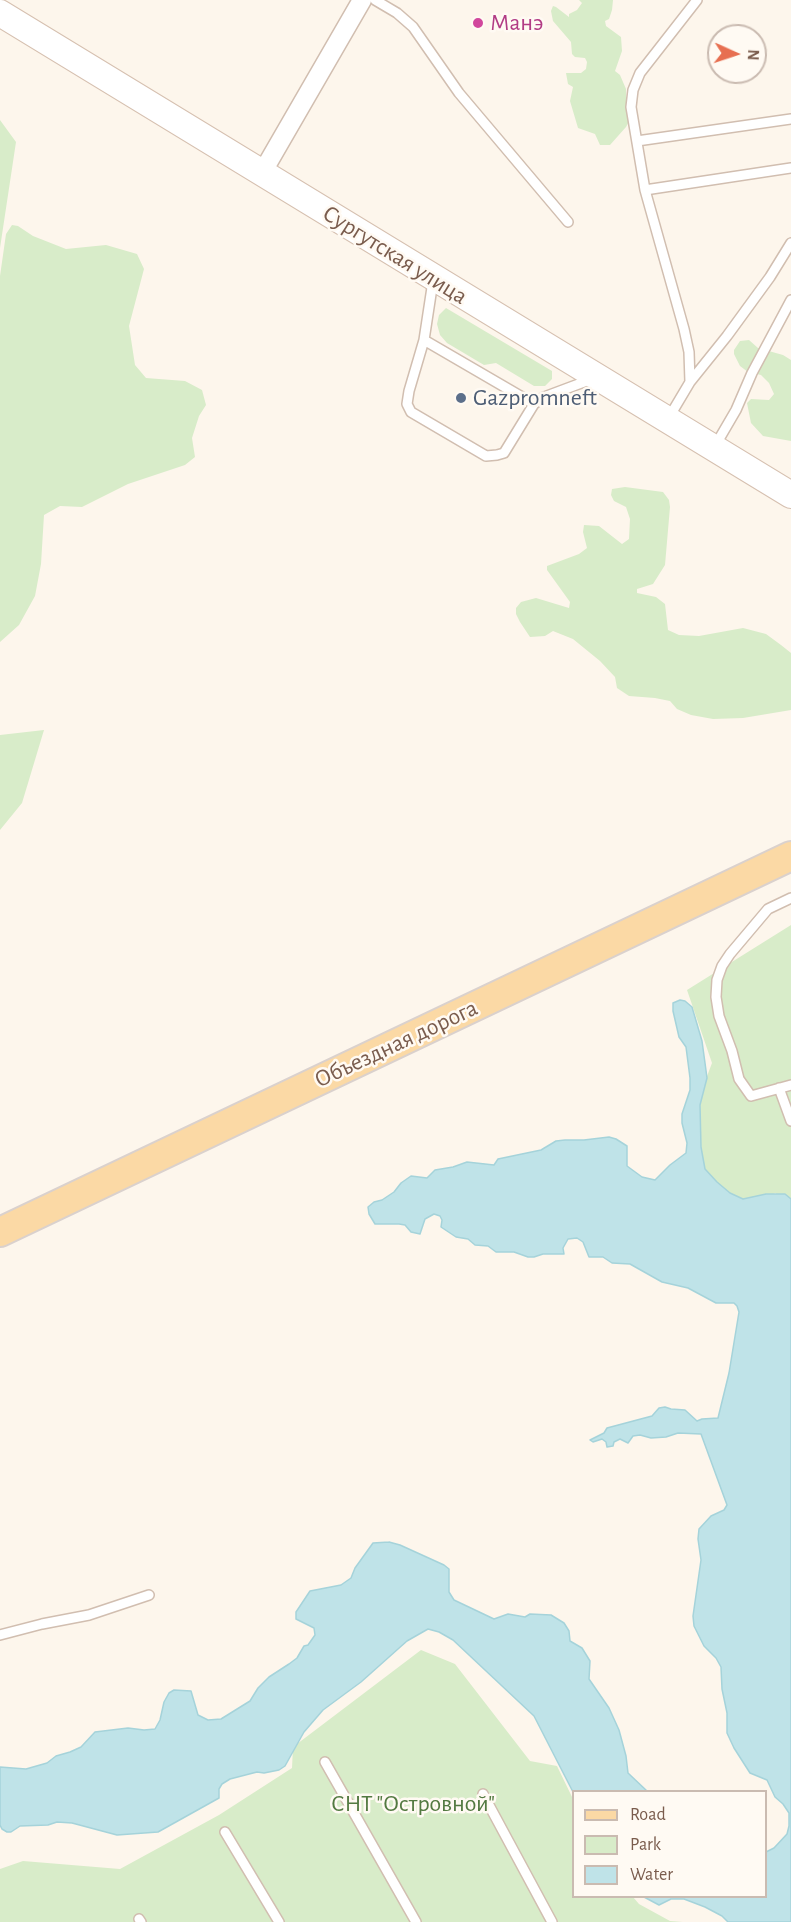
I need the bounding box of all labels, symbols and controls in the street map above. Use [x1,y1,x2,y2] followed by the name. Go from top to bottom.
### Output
[490,9,543,37] place label: Манэ
[471,16,485,30] marker: Манэ
[707,24,767,84] north arrow
[745,49,761,61] text: N
[317,199,473,311] street label: Сургутская улица
[473,384,597,412] place label: Gazpromneft
[454,391,468,405] marker: Gazpromneft
[310,994,482,1094] street label: Объездная дорога
[331,1790,495,1818] park label: СНТ "Островной"
[572,1790,767,1898] legend
[630,1806,666,1824] text: Road
[630,1836,661,1854] text: Park
[630,1866,673,1884] text: Water

